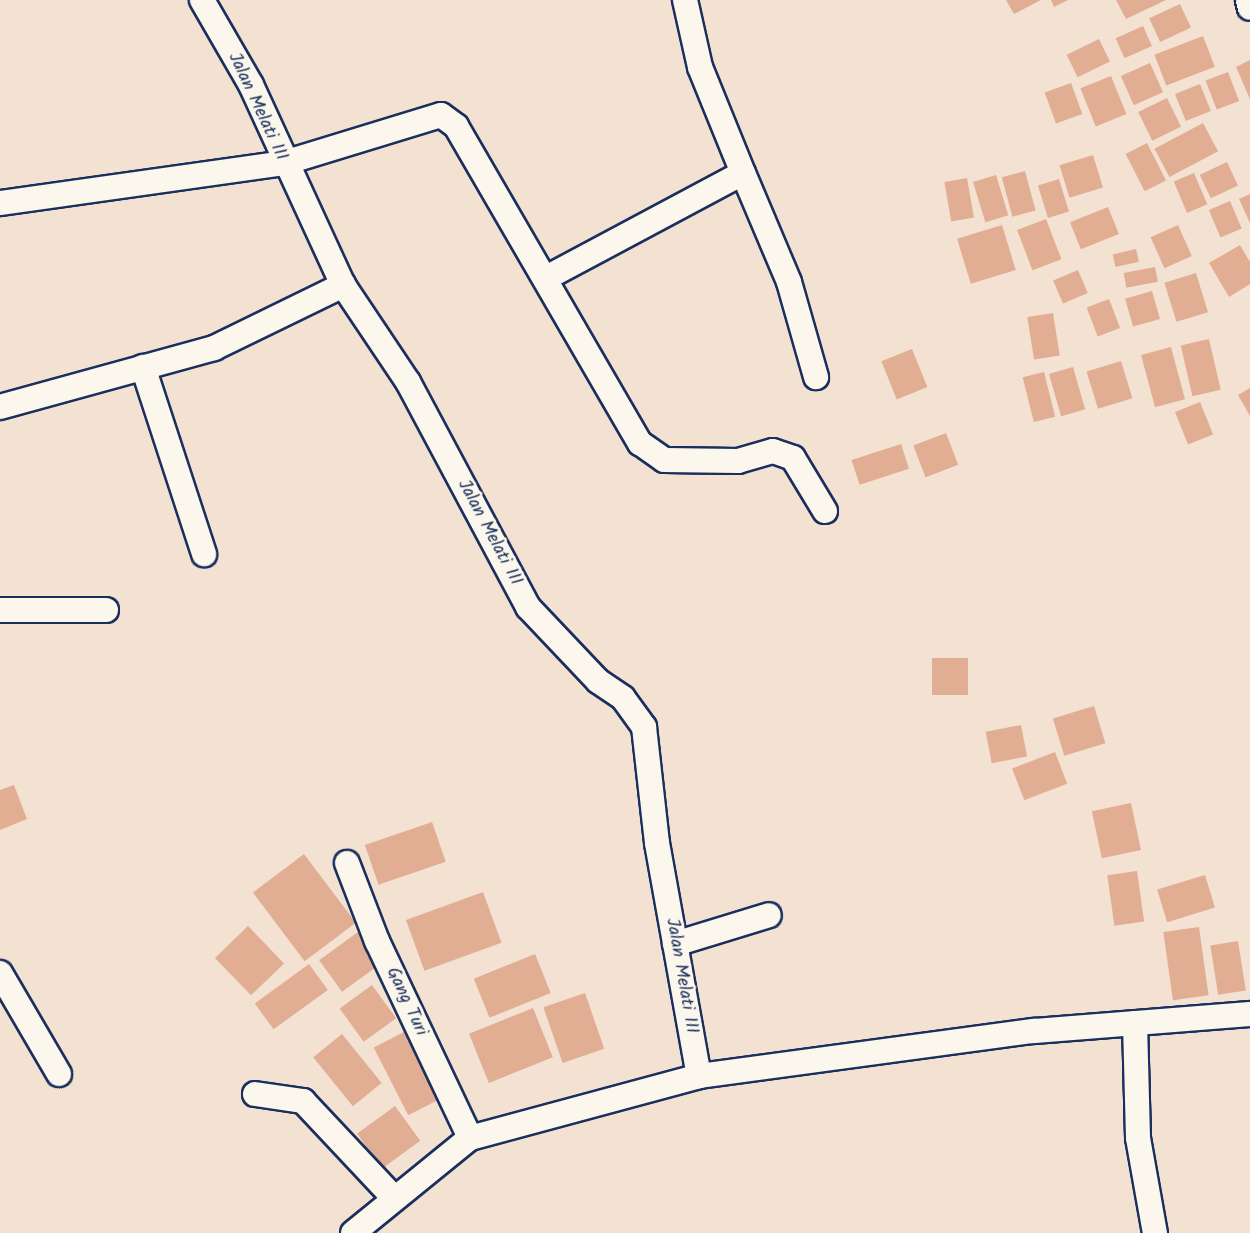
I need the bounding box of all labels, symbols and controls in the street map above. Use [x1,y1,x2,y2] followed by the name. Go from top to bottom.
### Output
[223,49,291,165] street label: Jalan Melati III
[452,476,526,590] street label: Jalan Melati III
[660,917,702,1035] street label: Jalan Melati III
[381,964,431,1040] street label: Gang Turi

